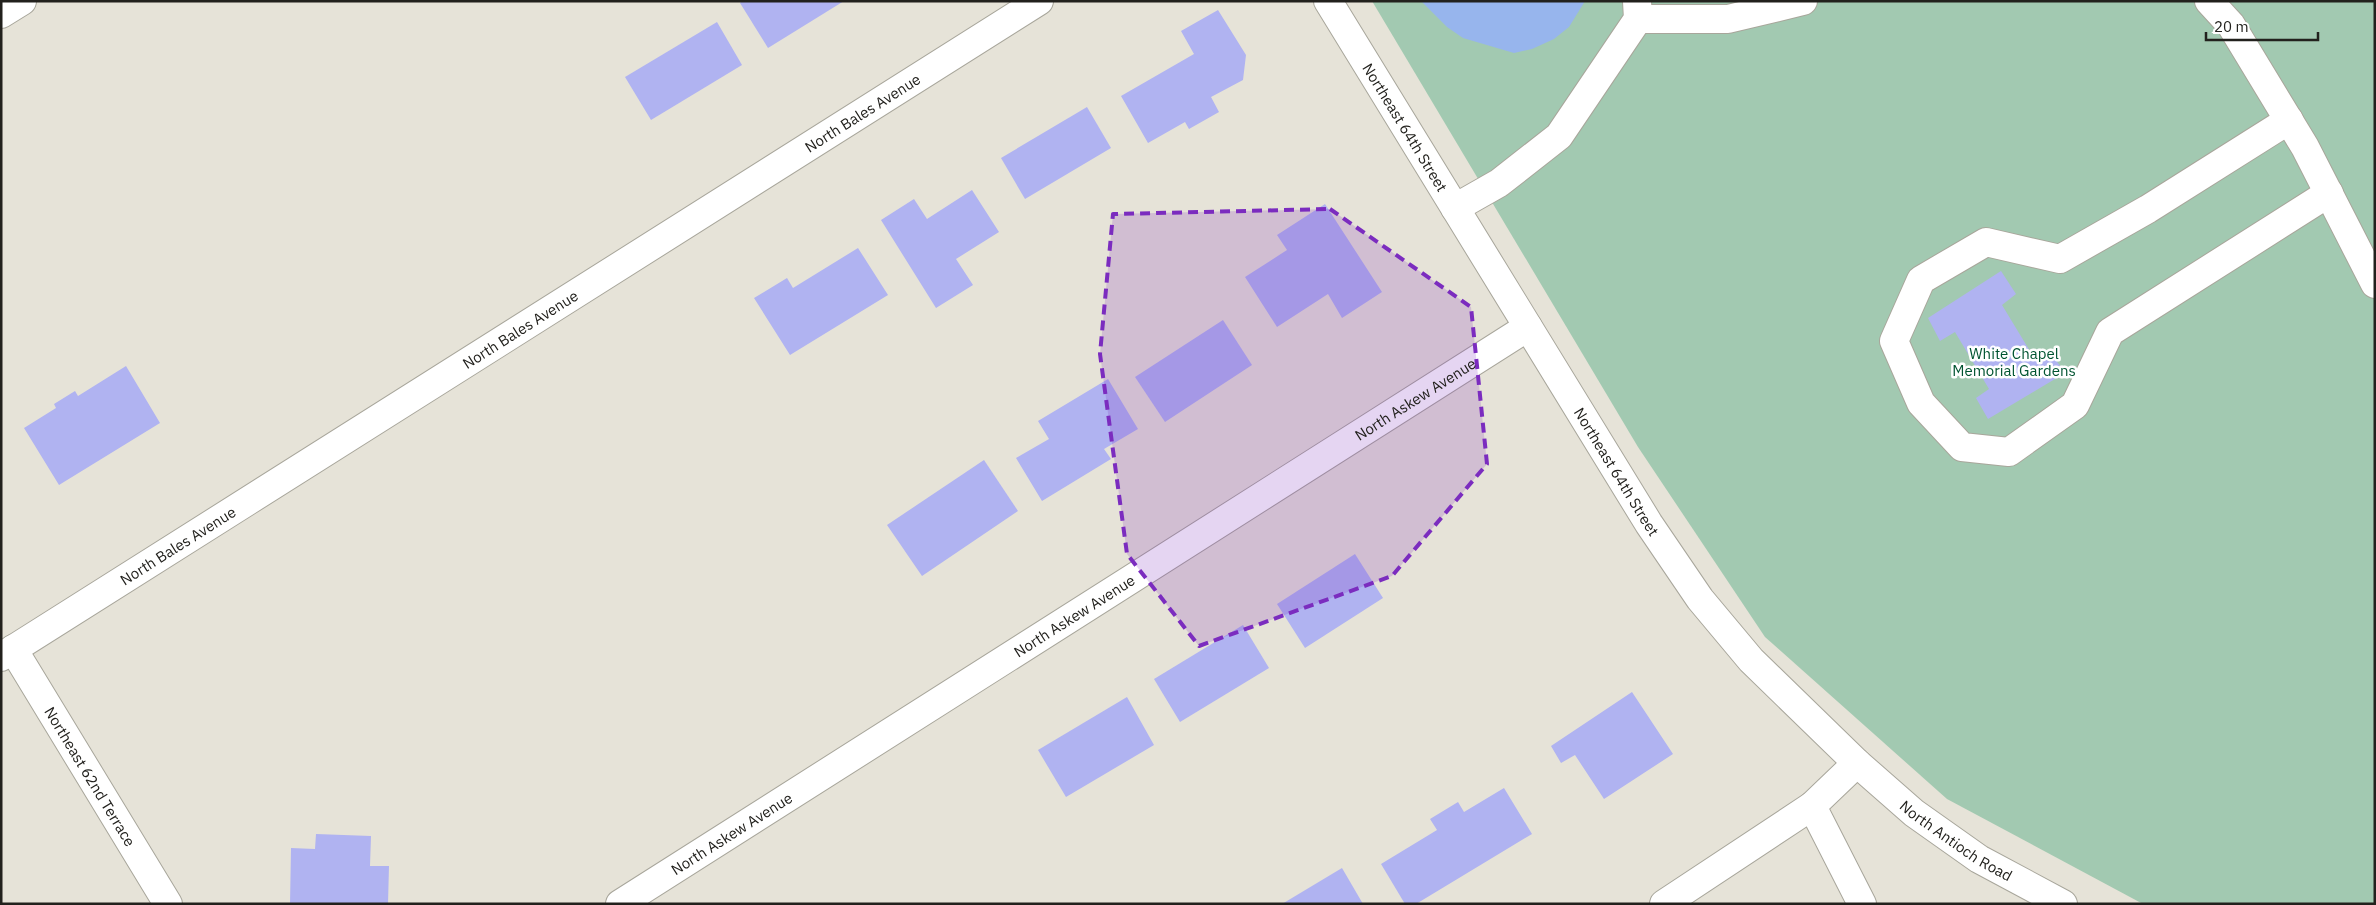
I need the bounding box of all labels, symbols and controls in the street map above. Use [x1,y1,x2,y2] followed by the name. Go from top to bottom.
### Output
[2206,10,2318,42] scale bar
[2214,17,2249,36] text: 20 m
[1359,59,1452,195] street label: Northeast 64th Street
[801,69,924,156] street label: North Bales Avenue
[459,285,581,373] street label: North Bales Avenue
[1952,344,2076,380] park label: White Chapel Memorial Gardens
[1351,353,1479,444] street label: North Askew Avenue
[1570,404,1664,539] street label: Northeast 64th Street
[116,502,239,589] street label: North Bales Avenue
[1010,570,1138,661] street label: North Askew Avenue
[41,703,140,850] street label: Northeast 62nd Terrace
[667,788,796,879] street label: North Askew Avenue
[1896,796,2016,885] street label: North Antioch Road

